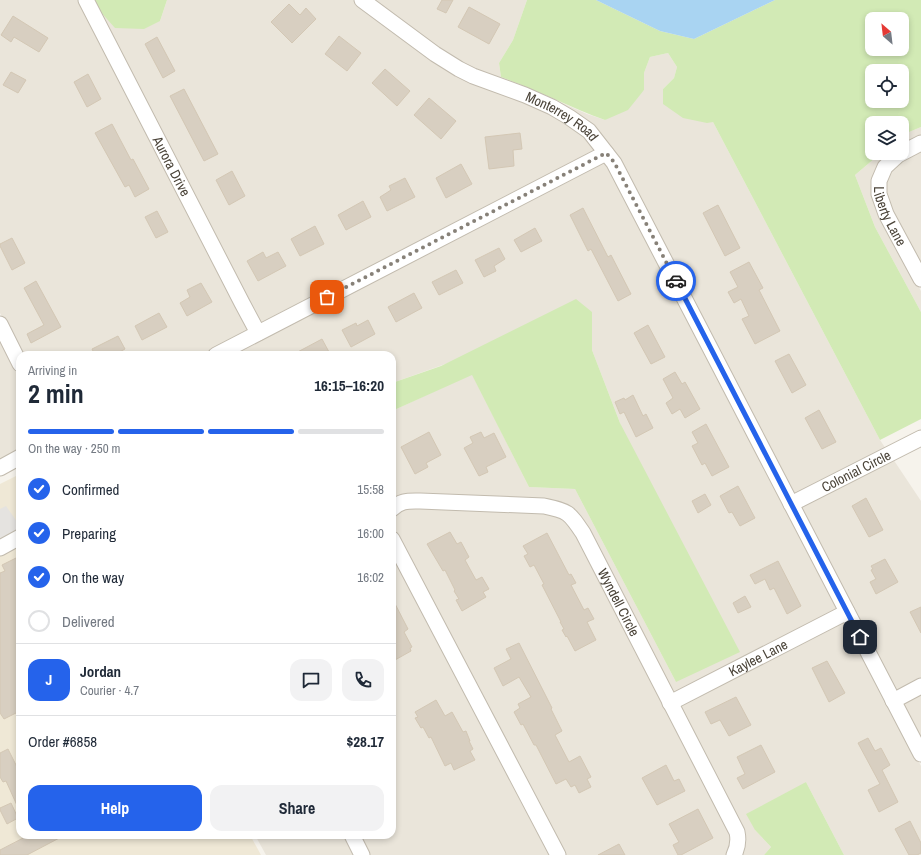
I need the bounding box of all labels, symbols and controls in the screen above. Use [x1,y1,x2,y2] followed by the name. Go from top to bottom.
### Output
[865,12,909,56] north arrow
[865,12,909,160] map controls
[865,64,909,108] button: locate
[523,87,602,145] street label: Monterrey Road
[865,116,909,160] button: layers
[148,132,195,199] street label: Aurora Drive
[870,186,910,249] street label: Liberty Lane
[656,261,696,301] courier
[665,270,687,292] icon: car
[310,280,344,314] pin
[316,286,338,308] icon: bag
[28,362,77,379] text: Arriving in
[314,375,384,396] text: 16:15–16:20
[28,376,84,411] text: 2 min
[28,440,120,457] text: On the way · 250 m
[818,446,894,496] street label: Colonial Circle
[28,478,50,500] icon: check
[62,479,119,500] text: Confirmed
[357,481,384,498] text: 15:58
[28,522,50,544] icon: check
[62,523,116,544] text: Preparing
[357,525,384,542] text: 16:00
[594,565,644,639] street label: Wyndell Circle
[28,566,50,588] icon: check
[62,567,124,588] text: On the way
[357,569,384,586] text: 16:02
[62,611,115,632] text: Delivered
[843,620,877,654] pin
[849,626,871,648] icon: home
[726,635,791,680] street label: Kaylee Lane
[290,659,332,701] button: chat
[342,659,384,701] button: phone
[80,661,121,682] text: Jordan
[46,669,52,690] text: J
[80,682,139,699] text: Courier · 4.7
[28,731,97,752] text: Order #6858
[346,731,384,752] text: $28.17
[28,785,202,831] button: Help
[210,785,384,831] button: Share

